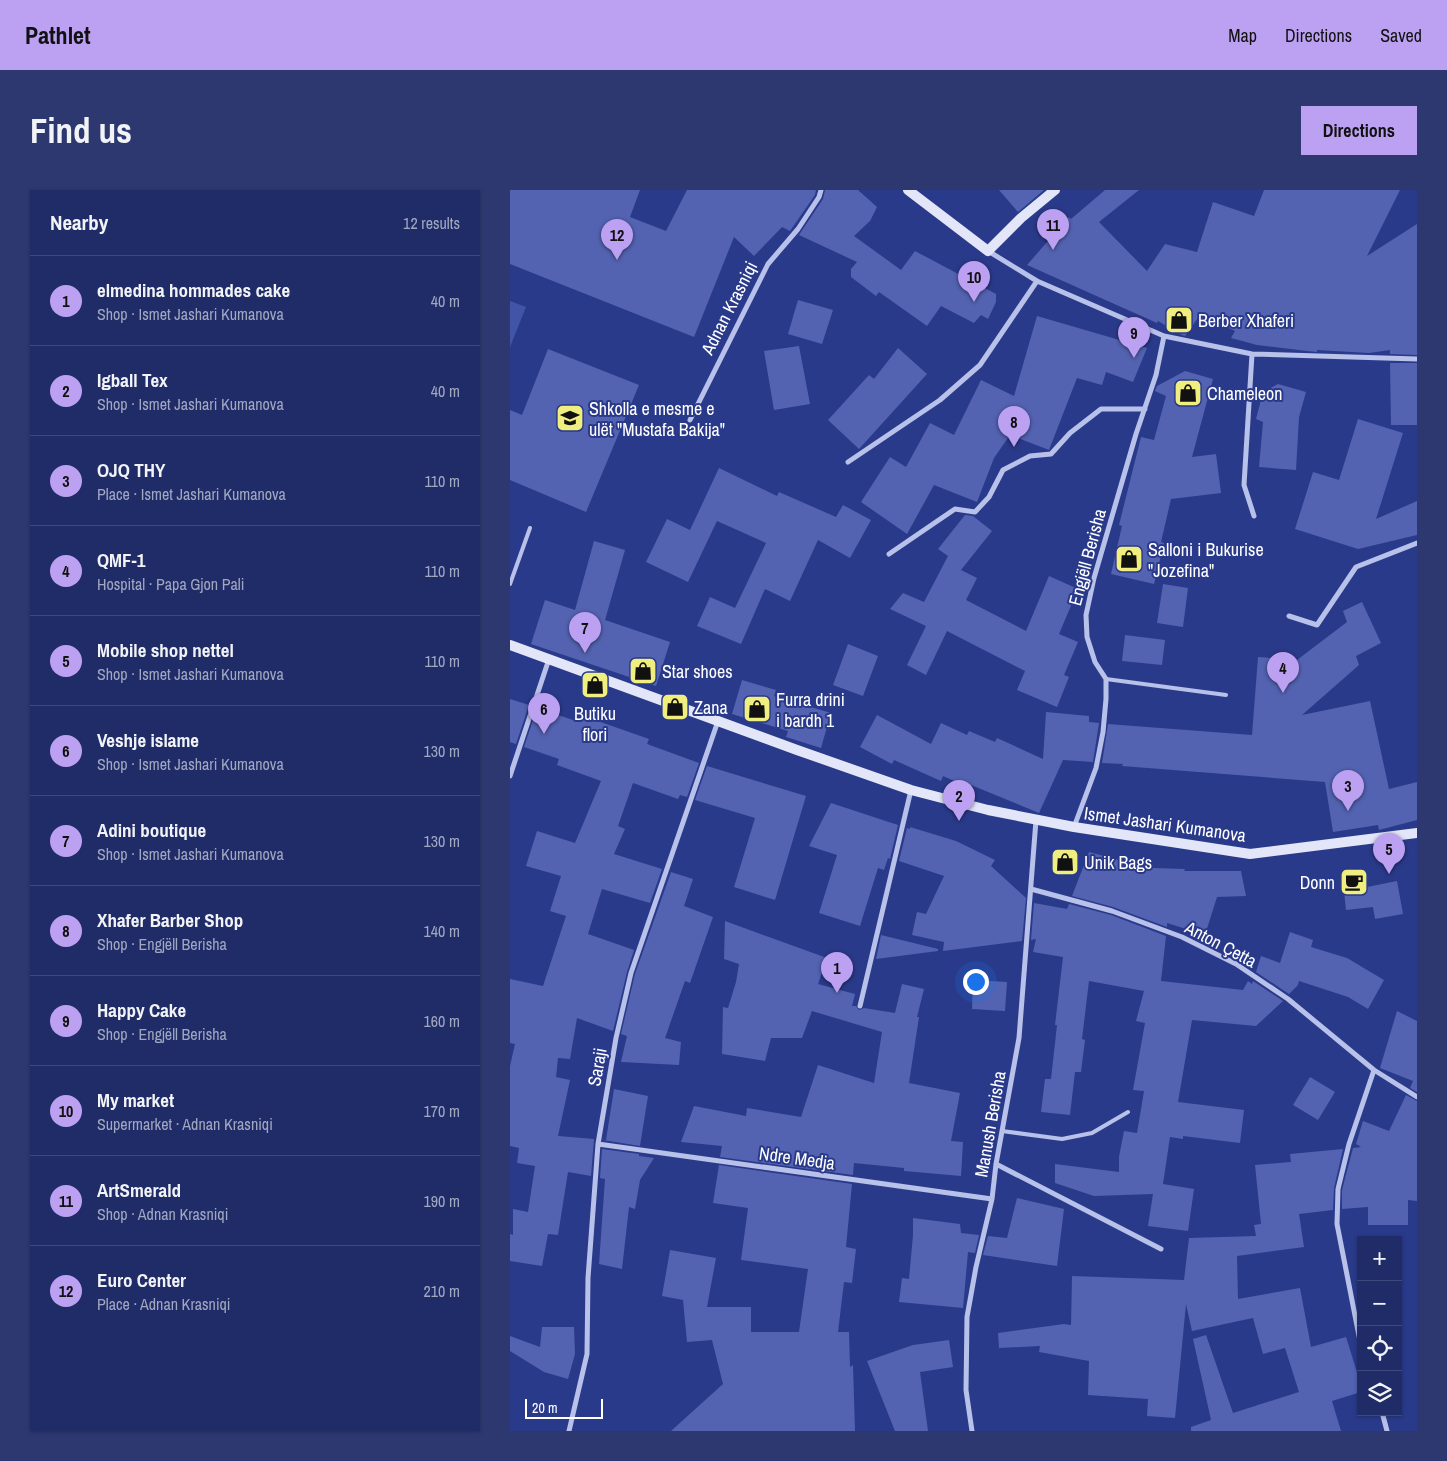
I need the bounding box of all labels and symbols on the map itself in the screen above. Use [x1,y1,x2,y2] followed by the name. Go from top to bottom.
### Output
[1037,209,1069,250] pin: 11
[601,219,633,260] pin: 12
[694,257,763,360] street label: Adnan Krasniqi
[958,261,990,302] pin: 10
[1164,305,1194,335] shop icon: Berber Xhaferi
[1198,308,1294,333] place label: Berber Xhaferi
[1118,317,1150,358] pin: 9
[1173,378,1203,408] shop icon: Chameleon
[1207,381,1282,406] place label: Chameleon
[589,396,725,442] place label: Shkolla e mesme e ulët "Mustafa Bakija"
[555,403,585,433] school or university icon: Shkolla e mesme e ulët "Mustafa Bakija"
[998,406,1030,447] pin: 8
[1062,506,1112,608] street label: Engjëll Berisha
[1148,537,1264,583] place label: Salloni i Bukurise "Jozefina"
[1114,544,1144,574] shop icon: Salloni i Bukurise "Jozefina"
[569,612,601,653] pin: 7
[1267,652,1299,693] pin: 4
[628,656,658,686] shop icon: Star shoes
[662,659,733,684] place label: Star shoes
[580,670,610,700] shop icon: Butiku flori
[776,687,845,733] place label: Furra drini i bardh 1
[660,692,690,722] shop icon: Zana
[528,693,560,734] pin: 6
[742,694,772,724] shop icon: Furra drini i bardh 1
[694,695,728,720] place label: Zana
[574,701,616,747] place label: Butiku flori
[1332,770,1364,811] pin: 3
[943,780,975,821] pin: 2
[1082,800,1248,848] street label: Ismet Jashari Kumanova
[1373,833,1405,874] pin: 5
[1050,847,1080,877] shop icon: Unik Bags
[1084,850,1152,875] place label: Unik Bags
[1339,867,1369,897] cafe icon: Donn
[1300,870,1335,895] place label: Donn
[1180,914,1261,973] street label: Anton Çetta
[821,952,853,993] pin: 1
[963,969,989,995] your location
[581,1046,613,1088] street label: Saraji
[968,1069,1012,1179] street label: Manush Berisha
[757,1140,837,1176] street label: Ndre Medja
[525,1396,602,1419] scale bar

